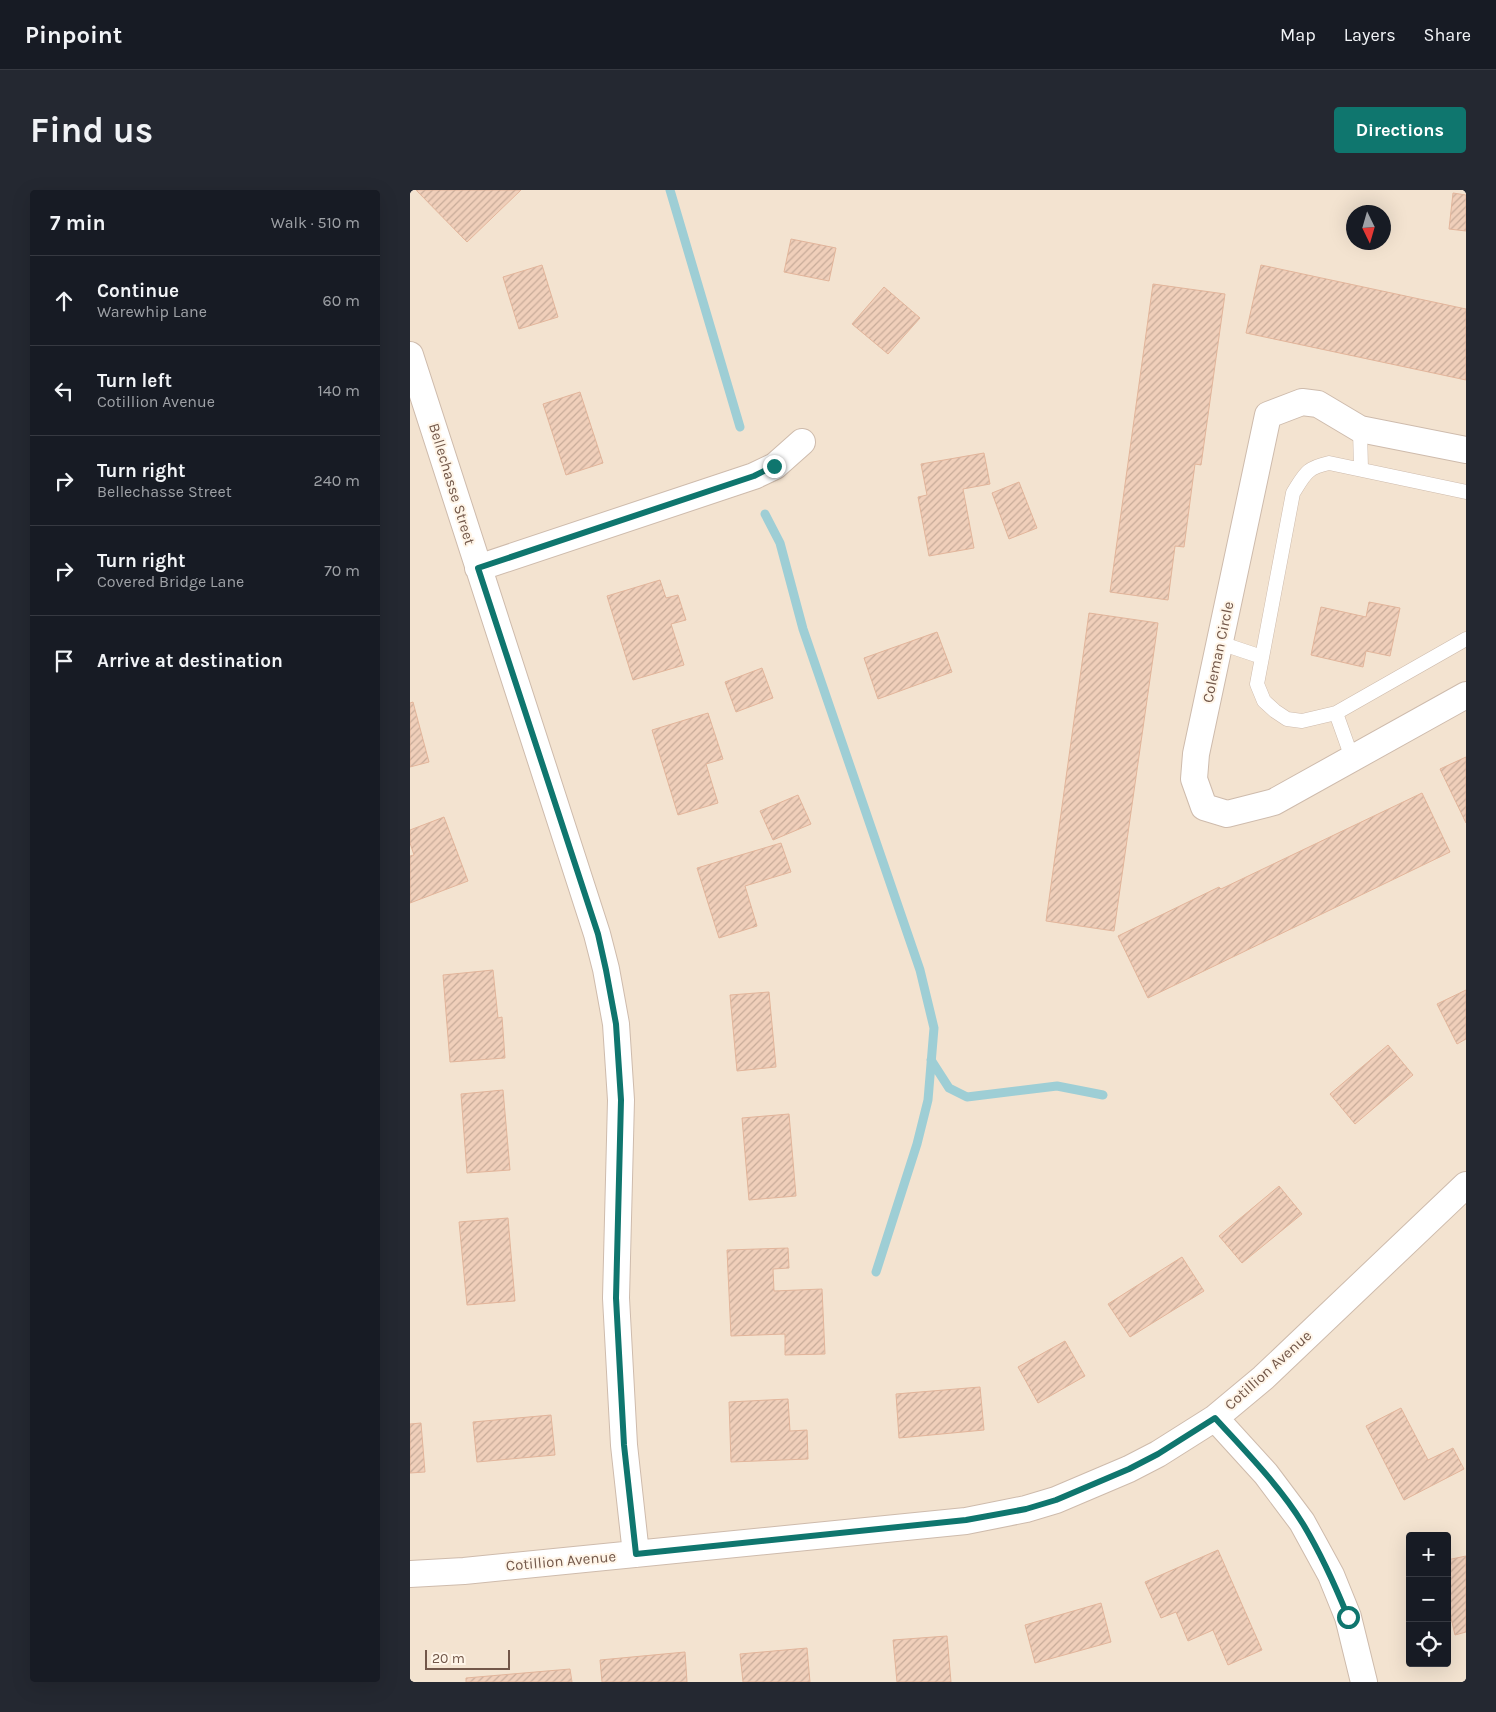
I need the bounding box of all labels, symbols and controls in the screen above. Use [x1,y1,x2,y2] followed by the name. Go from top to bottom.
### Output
[25,21,122,49] text: Pinpoint
[1280,24,1316,46] text: Map
[1344,24,1396,46] text: Layers
[1424,24,1471,46] text: Share
[1334,107,1466,153] button: Directions
[30,110,153,151] text: Find us
[1346,205,1391,250] north arrow
[50,211,106,235] text: 7 min
[271,213,360,232] text: Walk · 510 m
[97,280,179,302] text: Continue
[50,287,78,315] icon: ahead
[323,291,360,310] text: 60 m
[97,302,207,321] text: Warewhip Lane
[97,370,172,392] text: Turn left
[50,377,78,405] icon: left
[318,381,360,400] text: 140 m
[97,392,215,411] text: Cotillion Avenue
[425,421,479,547] street label: Bellechasse Street
[763,455,786,478] route end
[97,460,186,482] text: Turn right
[50,467,78,495] icon: right
[314,471,360,490] text: 240 m
[97,482,232,501] text: Bellechasse Street
[97,550,186,572] text: Turn right
[50,557,78,585] icon: right
[324,561,360,580] text: 70 m
[97,572,244,591] text: Covered Bridge Lane
[1198,600,1238,704] street label: Coleman Circle
[50,647,78,675] icon: arrive
[97,650,283,672] text: Arrive at destination
[1221,1326,1315,1414] street label: Cotillion Avenue
[1406,1532,1451,1667] map controls
[1406,1532,1451,1577] button: +
[505,1547,617,1575] street label: Cotillion Avenue
[1406,1577,1451,1622] button: −
[1337,1606,1360,1629] route start
[1406,1622,1451,1667] button: locate
[425,1647,510,1670] scale bar
[432,1650,465,1667] text: 20 m

